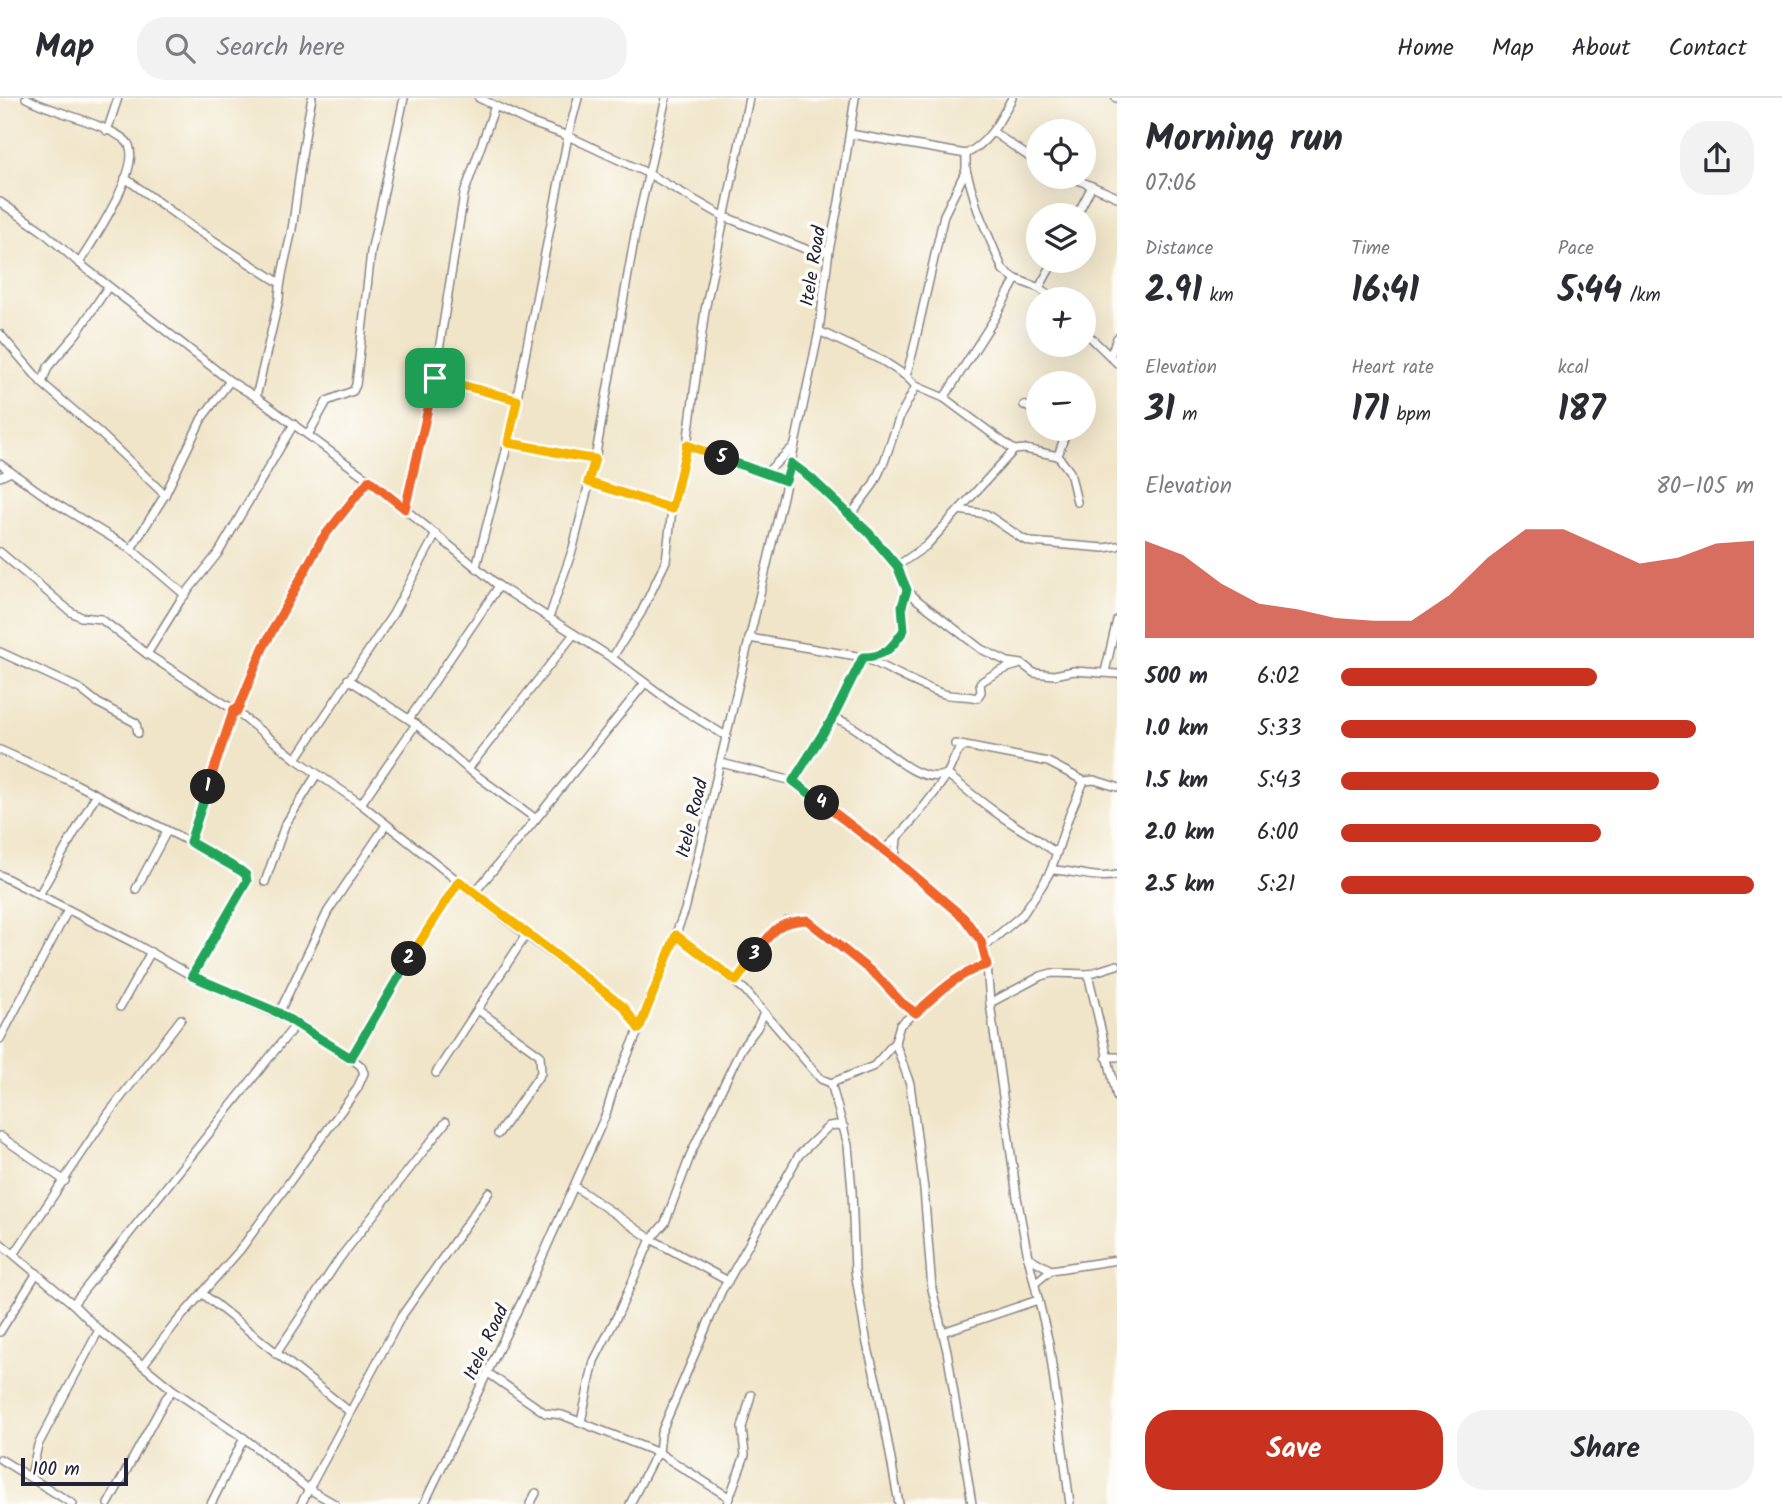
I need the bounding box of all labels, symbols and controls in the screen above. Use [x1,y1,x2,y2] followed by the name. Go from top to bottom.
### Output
[137,17,627,80] search box
[35,22,95,75] text: Map
[217,27,345,69] text: Search here
[161,29,199,67] icon: search
[1397,29,1454,68] text: Home
[1492,29,1534,68] text: Map
[1572,29,1630,68] text: About
[1668,29,1747,68] text: Contact
[1145,110,1343,170] text: Morning run
[1026,119,1096,441] map controls
[1026,119,1096,189] button: locate
[1680,121,1754,195] button: share
[1145,166,1197,202] text: 07:06
[1026,203,1096,273] button: layers
[793,224,835,309] street label: Itele Road
[1145,234,1213,264] text: Distance
[1351,234,1390,264] text: Time
[1558,234,1594,264] text: Pace
[1145,264,1202,320] text: 2.91
[1351,264,1419,320] text: 16:41
[1558,264,1622,320] text: 5:44
[1202,281,1234,311] text: km
[1622,281,1661,311] text: /km
[1026,287,1096,357] button: +
[405,348,465,408] pin
[1145,353,1217,383] text: Elevation
[1351,353,1434,383] text: Heart rate
[1558,353,1589,383] text: kcal
[416,359,454,397] icon: arrive
[1026,371,1096,441] button: −
[1145,383,1175,439] text: 31
[1351,383,1389,439] text: 171
[1558,383,1605,439] text: 187
[1175,400,1197,430] text: m
[1389,400,1431,430] text: bpm
[704,440,740,476] pin: 5
[717,442,726,472] text: 5
[1145,469,1232,505] text: Elevation
[1656,469,1754,505] text: 80–105 m
[1145,659,1208,695] text: 500 m
[1257,659,1300,695] text: 6:02
[1145,711,1208,747] text: 1.0 km
[1257,711,1301,747] text: 5:33
[1145,763,1208,799] text: 1.5 km
[1257,763,1301,799] text: 5:43
[190,770,226,804] pin: 1
[205,771,210,801] text: 1
[669,775,717,861] street label: Itele Road
[804,786,840,820] pin: 4
[816,787,827,817] text: 4
[1145,815,1215,851] text: 2.0 km
[1257,815,1298,851] text: 6:00
[1145,867,1215,903] text: 2.5 km
[1257,867,1296,903] text: 5:21
[738,938,772,972] pin: 3
[749,939,760,969] text: 3
[392,942,426,976] pin: 2
[403,943,414,973] text: 2
[456,1299,518,1386] street label: Itele Road
[1145,1410,1443,1490] button: Save
[1457,1410,1754,1490] button: Share
[21,1455,128,1487] scale bar
[32,1455,80,1485] text: 100 m

